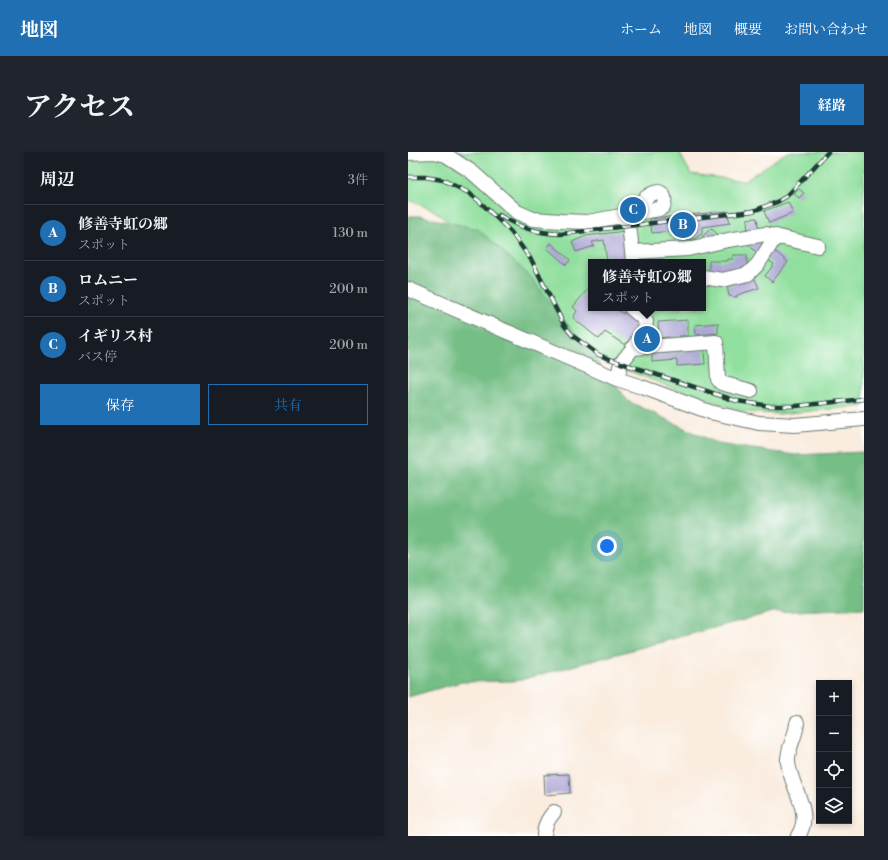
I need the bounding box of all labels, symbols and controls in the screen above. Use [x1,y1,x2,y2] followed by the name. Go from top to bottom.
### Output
[20,18,58,42] text: 地図
[620,21,662,39] text: ホーム
[684,21,712,39] text: 地図
[734,21,762,39] text: 概要
[784,21,868,39] text: お問い合わせ
[800,84,864,125] button: 経路
[24,90,135,125] text: アクセス
[40,169,74,191] text: 周辺
[348,172,368,188] text: 3件
[620,195,646,225] pin: C
[670,210,696,240] pin: B
[78,215,168,234] text: 修善寺虹の郷
[48,225,58,241] text: A
[333,225,368,241] text: 130 m
[78,237,130,253] text: スポット
[588,259,706,311] popup
[602,268,692,287] text: 修善寺虹の郷
[78,271,138,290] text: ロムニー
[48,281,58,297] text: B
[329,281,368,297] text: 200 m
[602,290,654,306] text: スポット
[78,293,130,309] text: スポット
[634,324,660,354] pin: A
[78,327,153,346] text: イギリス村
[48,337,58,353] text: C
[329,337,368,353] text: 200 m
[78,349,117,365] text: バス停
[40,384,200,425] button: 保存
[208,384,368,425] button: 共有
[597,536,617,556] your location
[816,680,852,824] map controls
[816,680,852,716] button: +
[816,716,852,752] button: −
[816,752,852,788] button: locate
[816,788,852,824] button: layers

